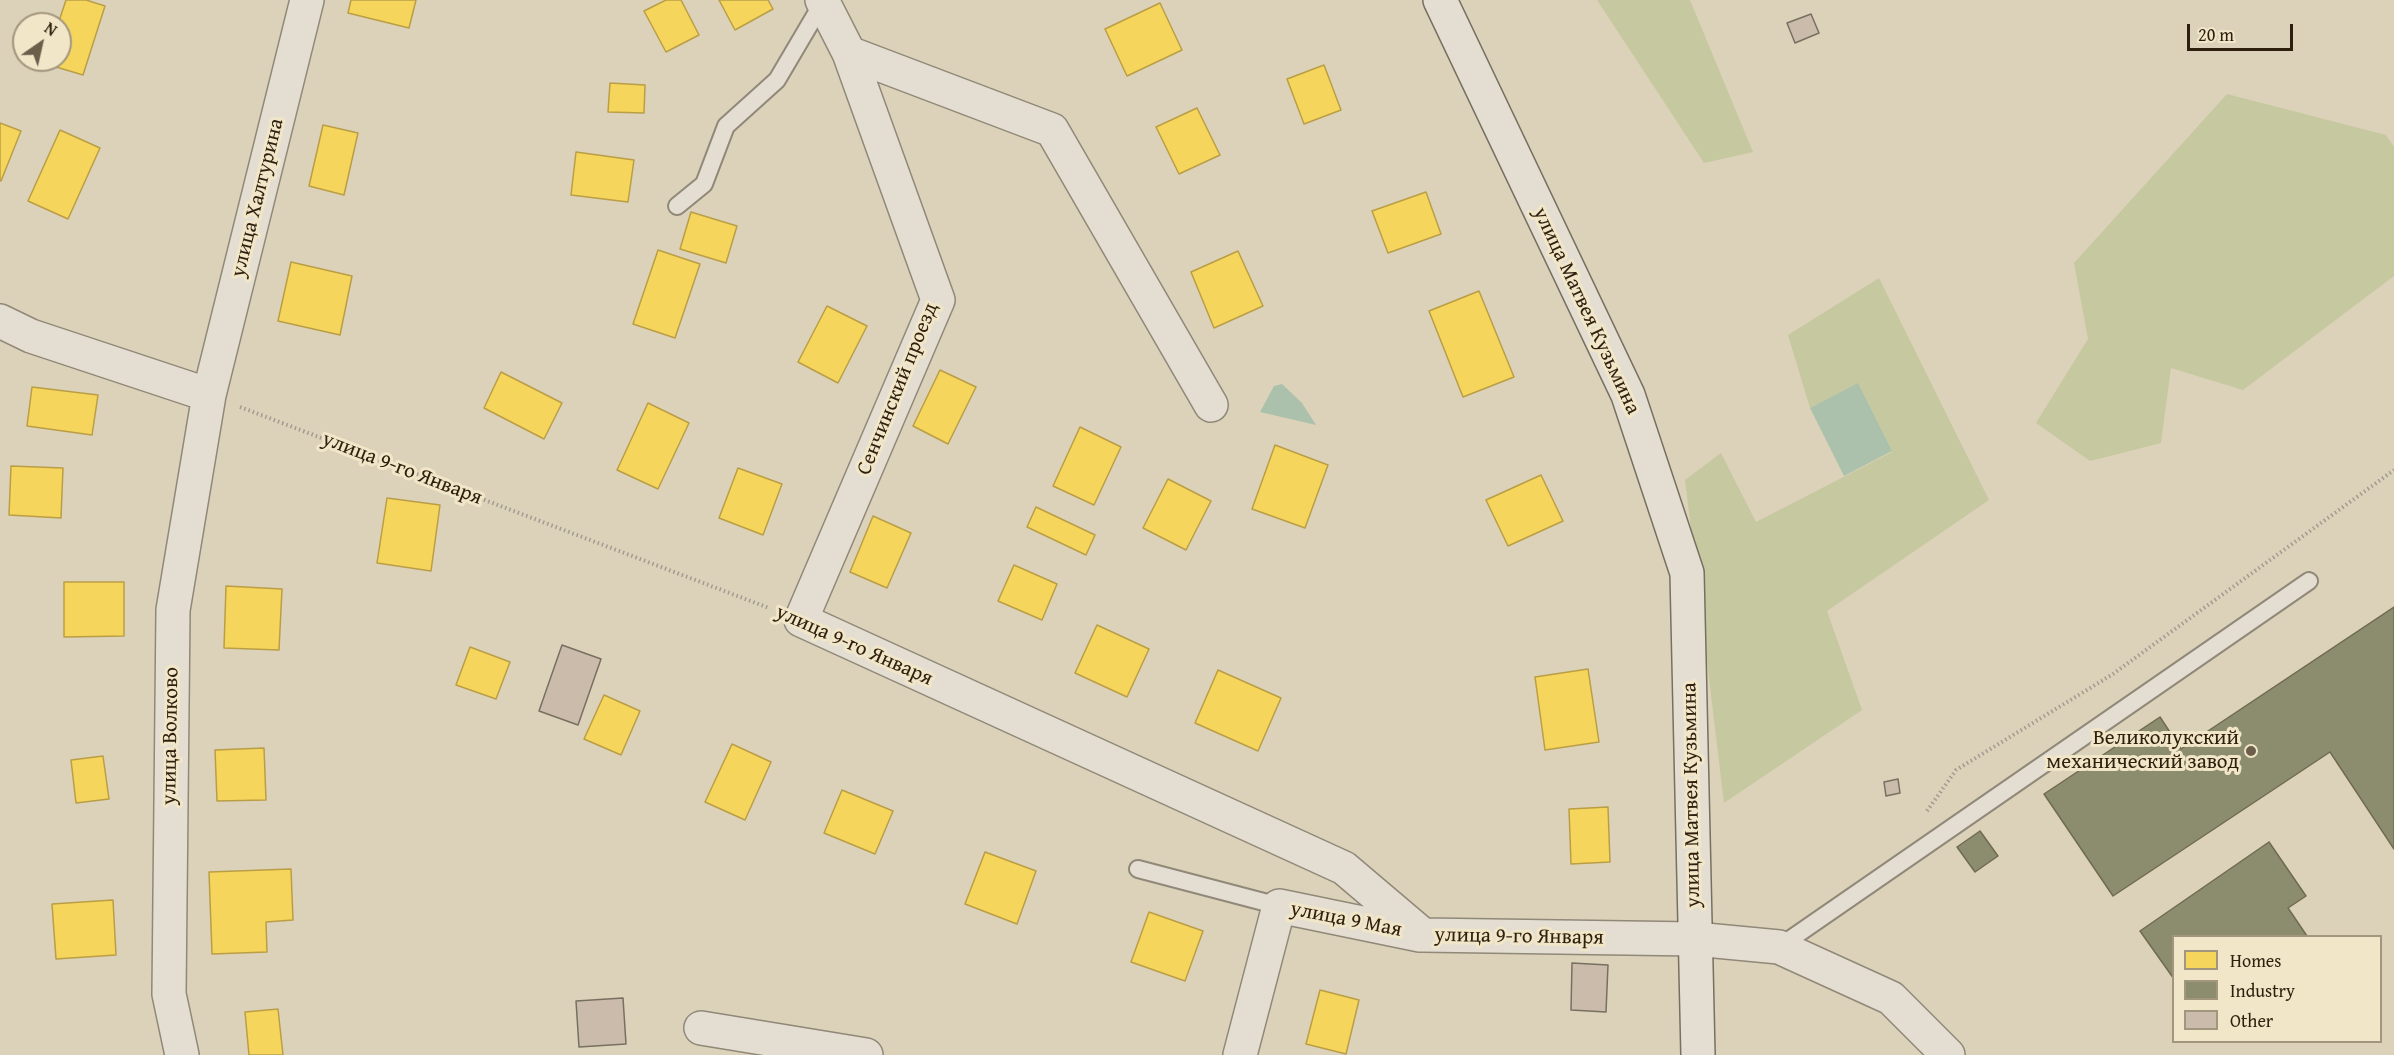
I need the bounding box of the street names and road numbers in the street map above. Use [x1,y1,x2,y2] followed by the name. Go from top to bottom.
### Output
[226,116,290,280] street label: улица Халтурина
[1527,203,1645,419] street label: улица Матвея Кузьмина
[852,299,944,479] street label: Сенчинский проезд
[318,427,486,511] street label: улица 9-го Января
[771,600,937,692] street label: улица 9-го Января
[157,667,185,805] street label: улица Волково
[1677,682,1707,908] street label: улица Матвея Кузьмина
[1288,897,1404,943] street label: улица 9 Мая
[1434,923,1604,951] street label: улица 9-го Января

